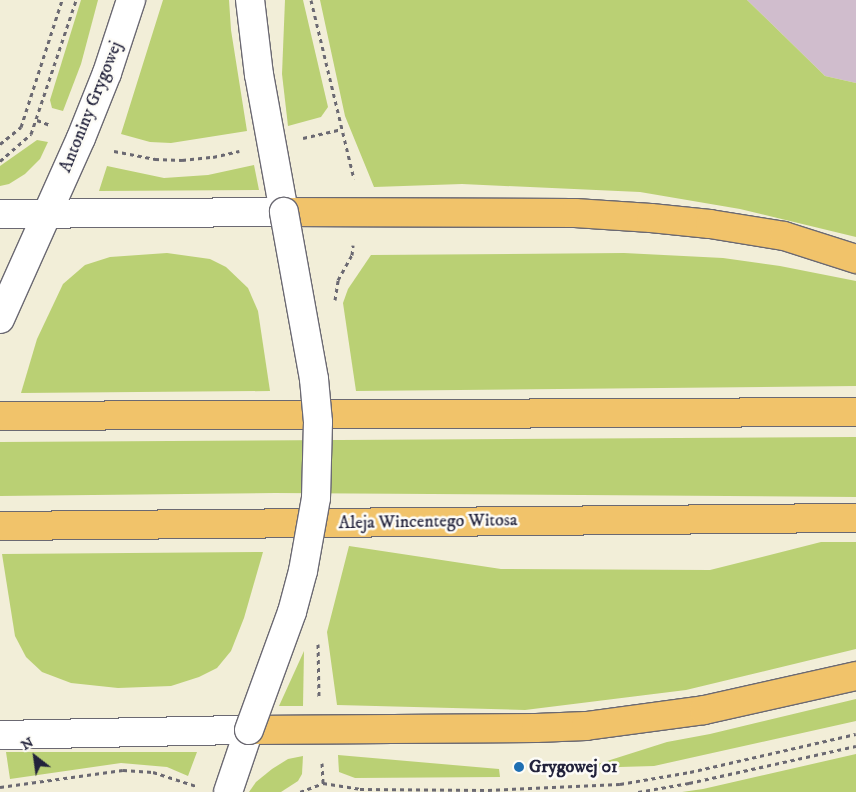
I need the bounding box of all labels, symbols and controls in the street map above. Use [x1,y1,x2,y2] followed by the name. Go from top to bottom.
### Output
[55,38,127,176] street label: Antoniny Grygowej
[338,510,518,534] street label: Aleja Wincentego Witosa
[10,732,60,782] north arrow
[18,733,37,755] text: N
[529,756,618,778] place label: Grygowej 01
[513,761,525,773] marker: Grygowej 01

